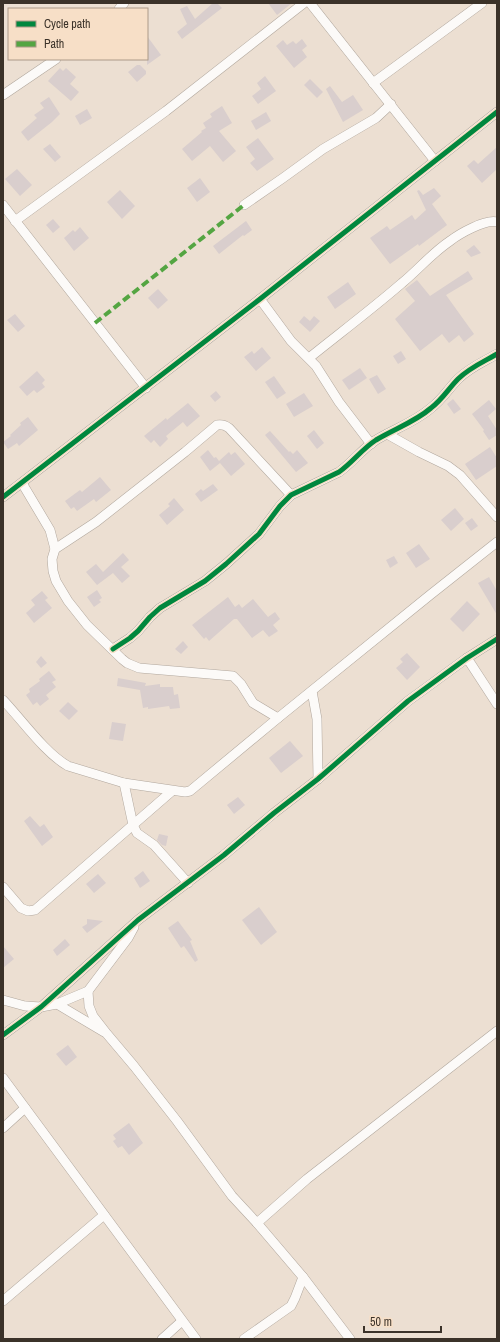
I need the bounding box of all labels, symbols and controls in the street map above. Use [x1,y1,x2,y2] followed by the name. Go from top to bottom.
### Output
[8,8,148,60] legend
[44,16,91,32] text: Cycle path
[44,36,64,52] text: Path
[364,1308,441,1334] scale bar
[370,1314,392,1330] text: 50 m

